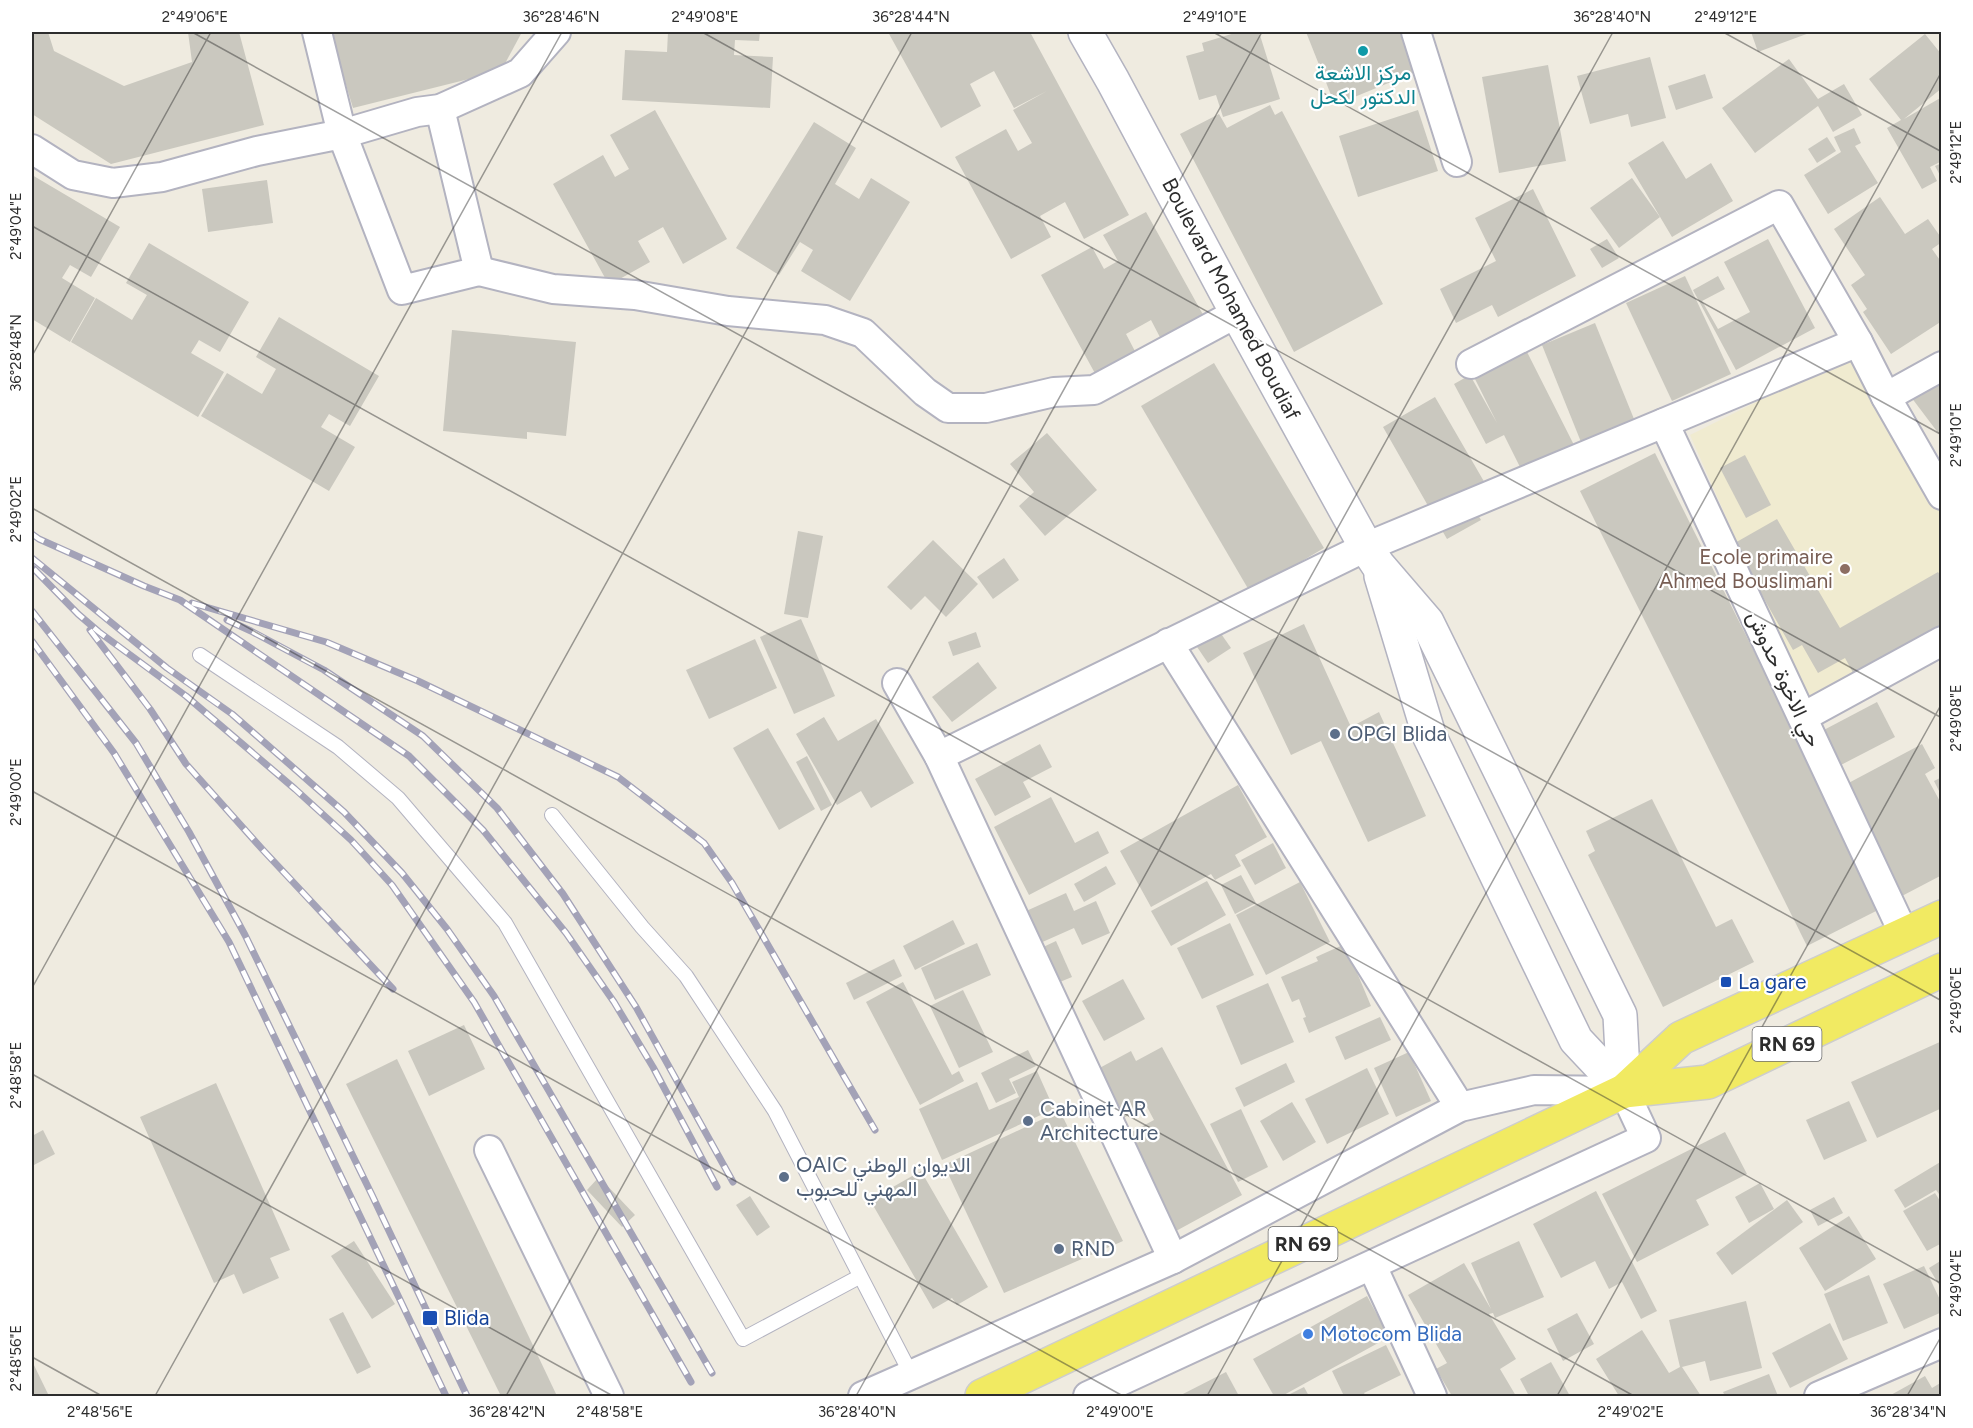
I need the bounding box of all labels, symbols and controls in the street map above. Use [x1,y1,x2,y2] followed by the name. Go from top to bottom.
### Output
[162,8,228,26] text: 2°49'06"E
[523,8,600,26] text: 36°28'46"N
[671,8,739,26] text: 2°49'08"E
[872,8,950,26] text: 36°28'44"N
[1183,8,1247,26] text: 2°49'10"E
[1573,8,1651,26] text: 36°28'40"N
[1695,8,1758,26] text: 2°49'12"E
[1356,44,1370,58] marker: مركز الاشعة الدكتور لكحل
[1310,60,1416,110] place label: مركز الاشعة الدكتور لكحل
[1947,121,1965,184] text: 2°49'12"E
[1157,174,1306,424] street label: Boulevard Mohamed Boudiaf
[7,192,25,260] text: 2°49'04"E
[7,314,25,392] text: 36°28'48"N
[1947,403,1965,467] text: 2°49'10"E
[7,476,25,542] text: 2°49'02"E
[1659,544,1833,593] place label: Ecole primaire Ahmed Bouslimani
[1838,562,1852,576] marker: Ecole primaire Ahmed Bouslimani
[1737,607,1827,753] street label: حي الاخوة حدوش
[1947,684,1965,752] text: 2°49'08"E
[1347,721,1447,746] place label: OPGI Blida
[1328,727,1342,741] marker: OPGI Blida
[7,758,25,826] text: 2°49'00"E
[1947,967,1965,1033] text: 2°49'06"E
[1738,969,1806,994] place label: La gare
[1719,975,1733,989] marker: La gare
[1752,1027,1822,1061] road number: RN 69
[7,1042,25,1108] text: 2°48'58"E
[1040,1096,1158,1145] place label: Cabinet AR Architecture
[1021,1114,1035,1128] marker: Cabinet AR Architecture
[796,1152,971,1206] place label: OAIC الديوان الوطني المهني للحبوب
[777,1170,791,1184] marker: OAIC الديوان الوطني المهني للحبوب
[1268,1227,1338,1261] road number: RN 69
[1071,1236,1115,1261] place label: RND
[1052,1242,1066,1256] marker: RND
[1947,1249,1965,1317] text: 2°49'04"E
[444,1305,489,1330] place label: Blida
[421,1309,439,1327] marker: Blida
[1320,1321,1462,1346] place label: Motocom Blida
[7,1325,25,1391] text: 2°48'56"E
[1301,1327,1315,1341] marker: Motocom Blida
[67,1403,133,1421] text: 2°48'56"E
[469,1403,545,1421] text: 36°28'42"N
[577,1403,643,1421] text: 2°48'58"E
[818,1403,896,1421] text: 36°28'40"N
[1086,1403,1154,1421] text: 2°49'00"E
[1598,1403,1664,1421] text: 2°49'02"E
[1870,1403,1946,1421] text: 36°28'34"N

